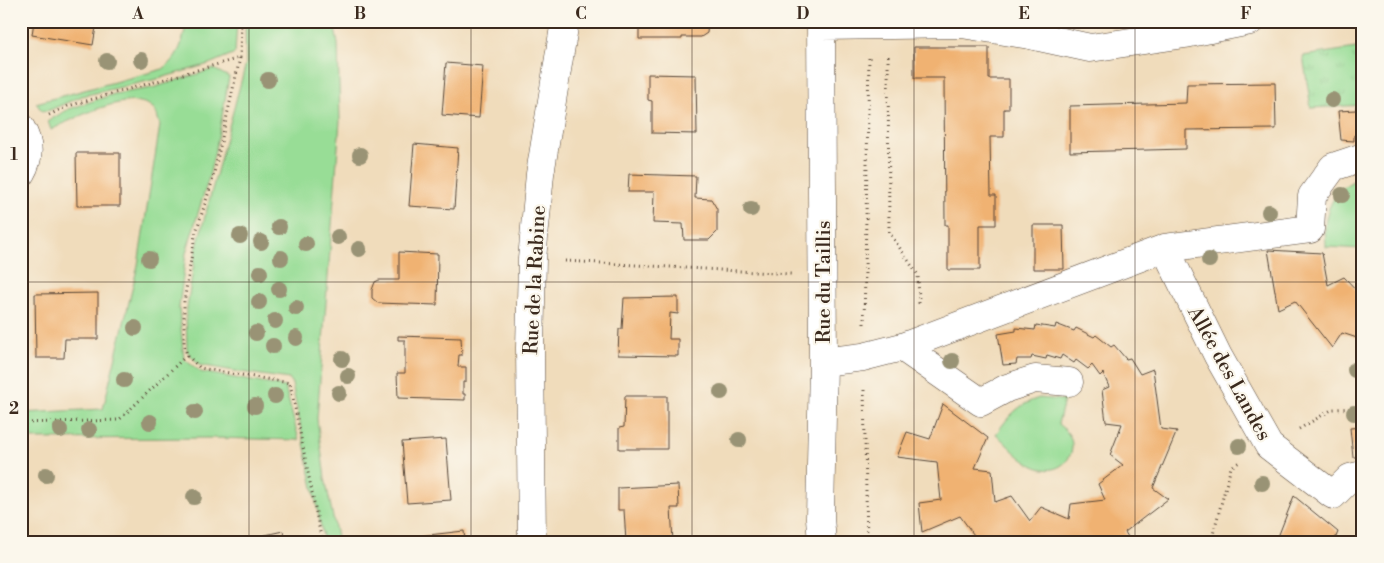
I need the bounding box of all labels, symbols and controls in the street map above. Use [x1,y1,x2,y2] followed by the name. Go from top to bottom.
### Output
[131,4,144,24] text: A
[354,4,366,24] text: B
[575,4,587,24] text: C
[797,4,810,24] text: D
[1018,4,1030,24] text: E
[1240,4,1252,24] text: F
[10,145,18,165] text: 1
[519,205,552,355] street label: Rue de la Rabine
[812,220,837,344] street label: Rue du Taillis
[1181,301,1276,445] street label: Allée des Landes
[9,399,19,419] text: 2

